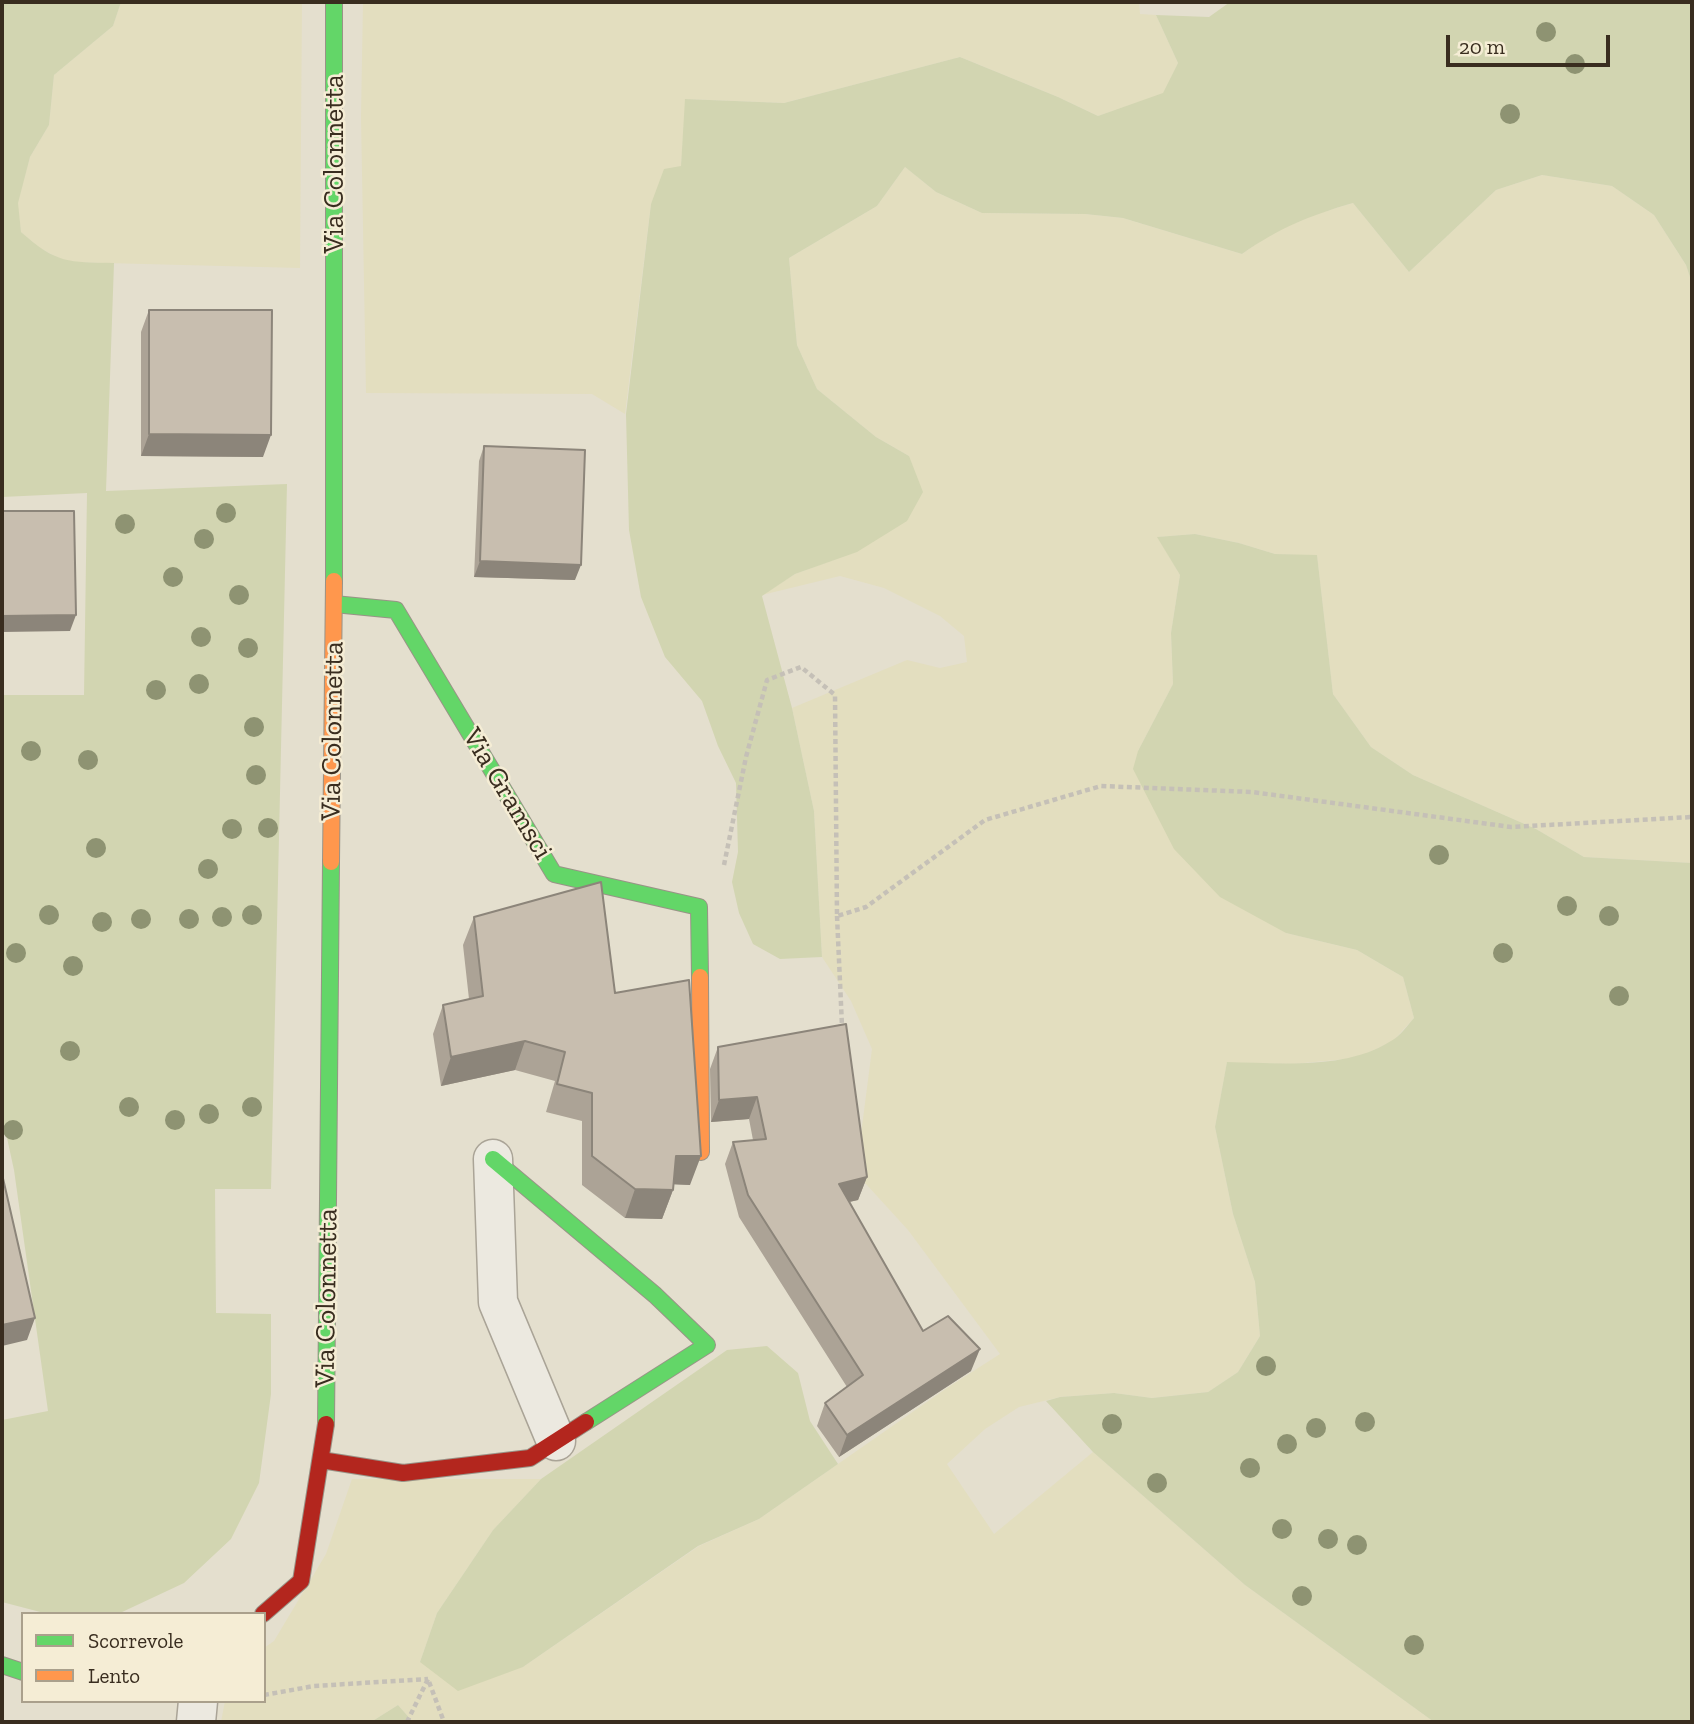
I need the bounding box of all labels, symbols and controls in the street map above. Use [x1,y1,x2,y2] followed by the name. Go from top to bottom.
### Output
[1449,21,1614,65] scale bar
[1459,34,1505,59] text: 20 m
[318,74,352,254] street label: Via Colonnetta
[315,641,351,821] street label: Via Colonnetta
[455,722,559,866] street label: Via Gramsci
[309,1208,345,1388] street label: Via Colonnetta
[21,1612,266,1703] legend
[88,1628,183,1653] text: Scorrevole
[88,1663,140,1688] text: Lento

